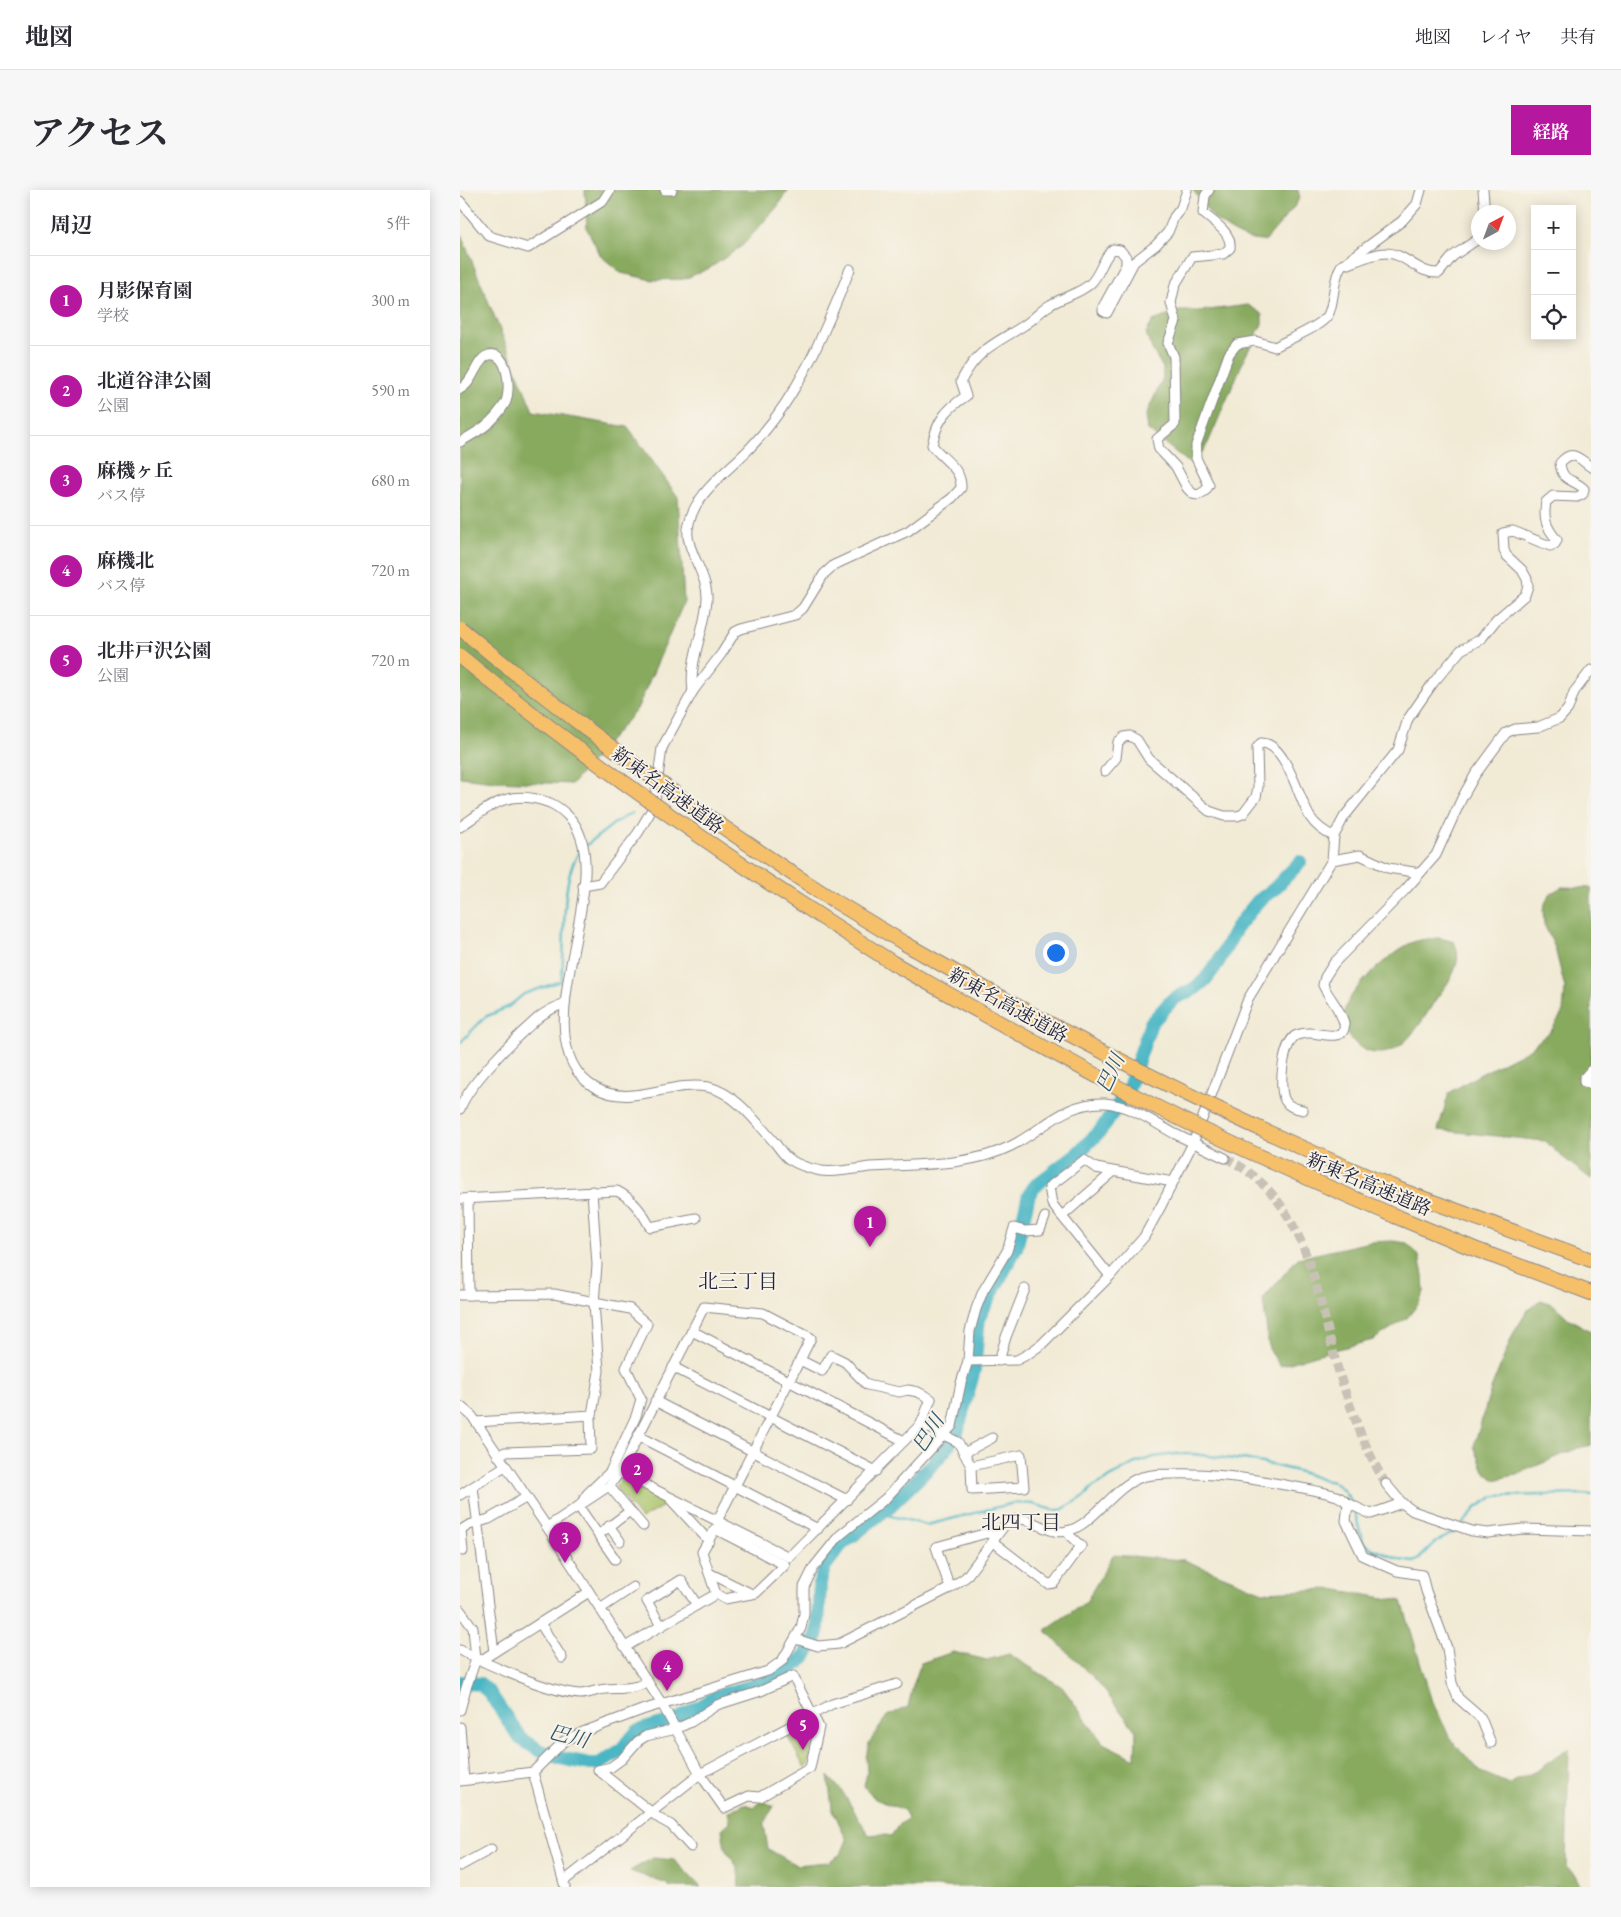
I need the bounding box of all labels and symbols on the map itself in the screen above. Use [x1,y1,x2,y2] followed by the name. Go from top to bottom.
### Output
[1471,205,1516,250] north arrow
[607,741,729,839] street label: 新東名高速道路
[1043,940,1069,966] your location
[944,962,1072,1048] street label: 新東名高速道路
[1090,1048,1131,1097] water label: 巴川
[1303,1147,1435,1221] street label: 新東名高速道路
[854,1206,886,1247] pin: 1
[698,1268,778,1294] district label: 北三丁目
[906,1407,951,1457] water label: 巴川
[621,1453,653,1494] pin: 2
[981,1509,1061,1535] district label: 北四丁目
[549,1522,581,1563] pin: 3
[651,1650,683,1691] pin: 4
[787,1709,819,1750] pin: 5
[546,1718,594,1754] water label: 巴川

